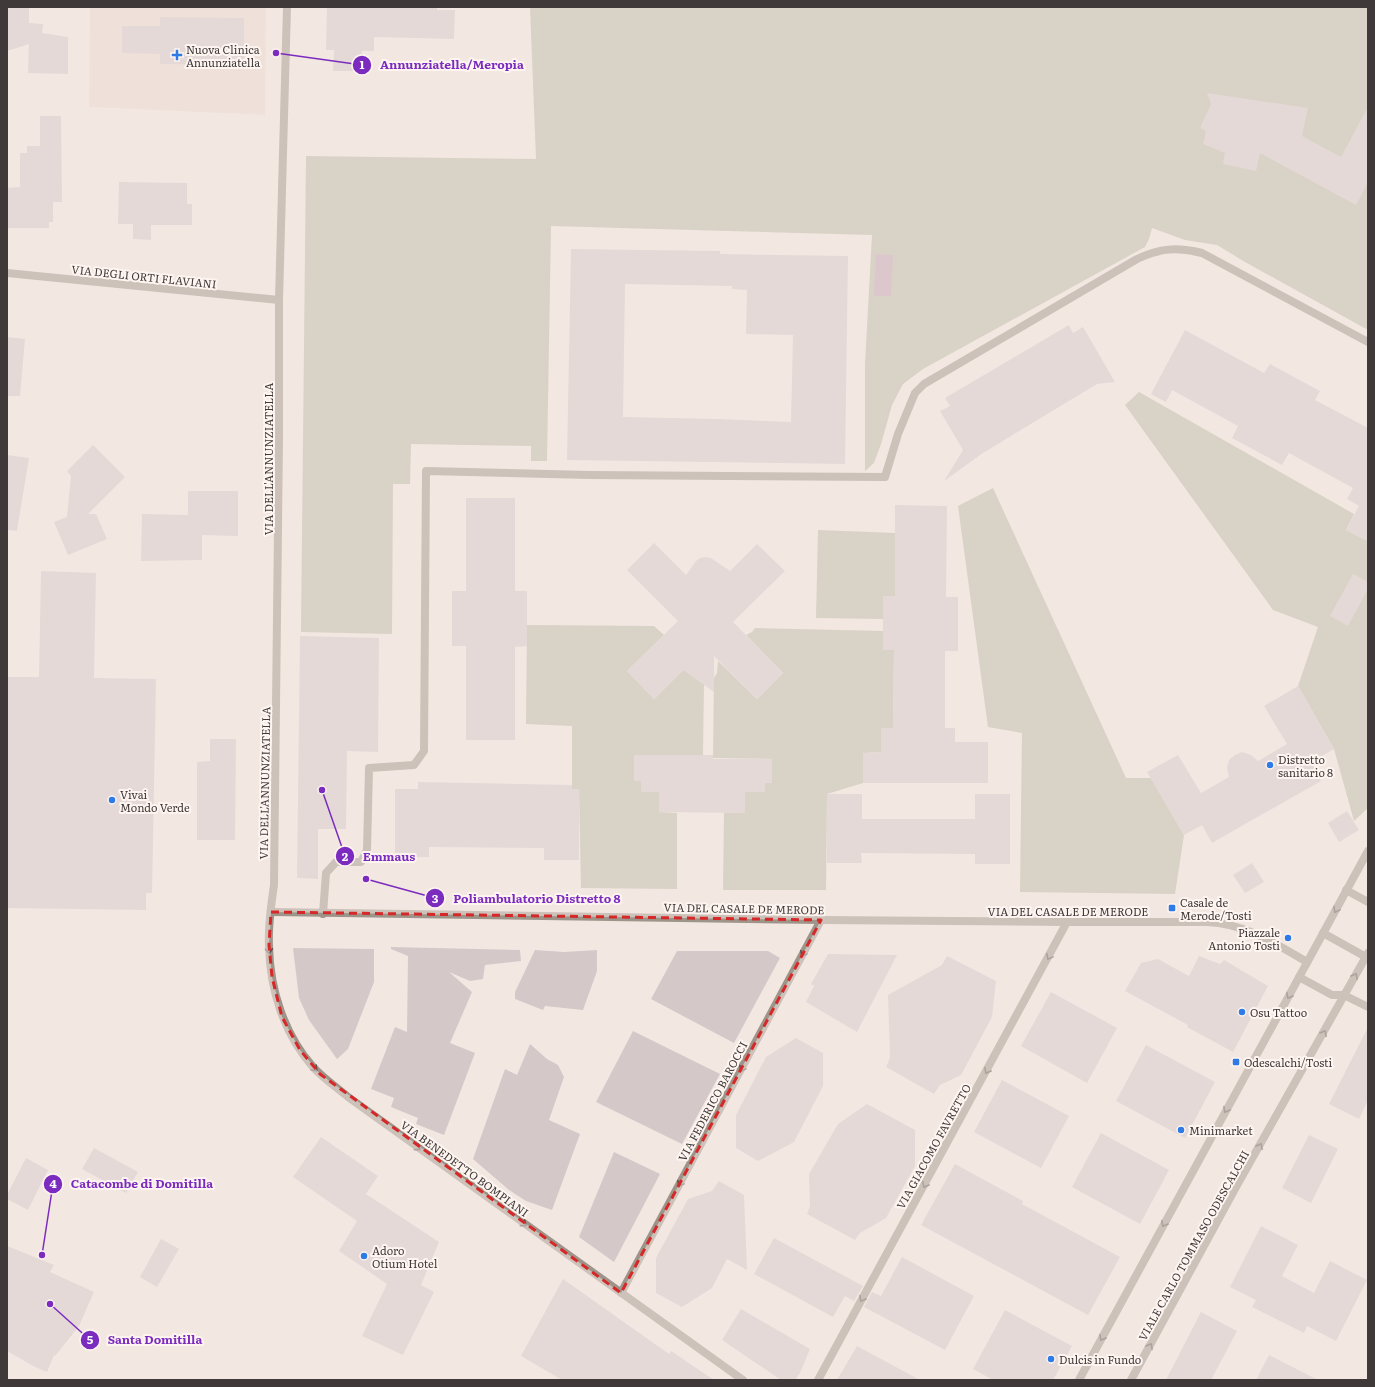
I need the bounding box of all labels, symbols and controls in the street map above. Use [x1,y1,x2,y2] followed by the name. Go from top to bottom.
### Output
[186,41,260,70] place label: Nuova Clinica Annunziatella
[171,49,183,61] marker: Nuova Clinica Annunziatella
[352,53,532,77] callout: Annunziatella/Meropia
[360,55,365,73] text: 1
[380,55,524,73] text: Annunziatella/Meropia
[71,260,217,292] street label: VIA DEGLI ORTI FLAVIANI
[260,383,276,535] street label: VIA DELL'ANNUNZIATELLA
[255,707,273,859] street label: VIA DELL'ANNUNZIATELLA
[1278,751,1333,780] place label: Distretto sanitario 8
[1265,760,1275,770] marker: Distretto sanitario 8
[120,786,190,815] place label: Vivai Mondo Verde
[107,795,117,805] marker: Vivai Mondo Verde
[335,844,423,868] callout: Emmaus
[342,847,349,865] text: 2
[363,847,415,865] text: Emmaus
[425,886,628,910] callout: Poliambulatorio Distretto 8
[432,889,439,907] text: 3
[453,889,621,907] text: Poliambulatorio Distretto 8
[1180,894,1252,923] place label: Casale de Merode/Tosti
[663,899,825,917] street label: VIA DEL CASALE DE MERODE
[988,903,1148,919] street label: VIA DEL CASALE DE MERODE
[1167,903,1177,913] marker: Casale de Merode/Tosti
[1333,905,1340,913] one-way arrow
[1208,924,1280,953] place label: Piazzale Antonio Tosti
[1283,933,1293,943] marker: Piazzale Antonio Tosti
[265,948,274,954] one-way arrow
[800,950,808,958] one-way arrow
[1046,953,1054,960] one-way arrow
[1350,973,1357,980] one-way arrow
[1286,992,1293,999] one-way arrow
[1250,1004,1307,1020] place label: Osu Tattoo
[1237,1007,1247,1017] marker: Osu Tattoo
[1319,1030,1326,1037] one-way arrow
[674,1038,750,1164] street label: VIA FEDERICO BAROCCI
[1244,1054,1332,1070] place label: Odescalchi/Tosti
[1231,1057,1241,1067] marker: Odescalchi/Tosti
[311,1064,318,1072] one-way arrow
[739,1065,746,1072] one-way arrow
[984,1067,991,1074] one-way arrow
[892,1081,974,1211] street label: VIA GIACOMO FAVRETTO
[1224,1106,1231,1113] one-way arrow
[398,1116,532,1220] street label: VIA BENEDETTO BOMPIANI
[1189,1122,1253,1138] place label: Minimarket
[1176,1125,1186,1135] marker: Minimarket
[414,1143,421,1150] one-way arrow
[1255,1143,1262,1150] one-way arrow
[1134,1147,1252,1343] street label: VIALE CARLO TOMMASO ODESCALCHI
[43,1172,221,1196] callout: Catacombe di Domitilla
[49,1174,57,1192] text: 4
[71,1174,213,1192] text: Catacombe di Domitilla
[678,1179,685,1187] one-way arrow
[922,1181,929,1188] one-way arrow
[520,1219,527,1226] one-way arrow
[1161,1220,1169,1227] one-way arrow
[372,1242,438,1271] place label: Adoro Otium Hotel
[359,1251,369,1261] marker: Adoro Otium Hotel
[860,1295,867,1302] one-way arrow
[80,1328,211,1352] callout: Santa Domitilla
[87,1330,94,1348] text: 5
[108,1330,202,1348] text: Santa Domitilla
[1099,1334,1106,1341] one-way arrow
[1145,1343,1153,1350] one-way arrow
[1059,1351,1141,1367] place label: Dulcis in Fundo
[1046,1354,1056,1364] marker: Dulcis in Fundo

